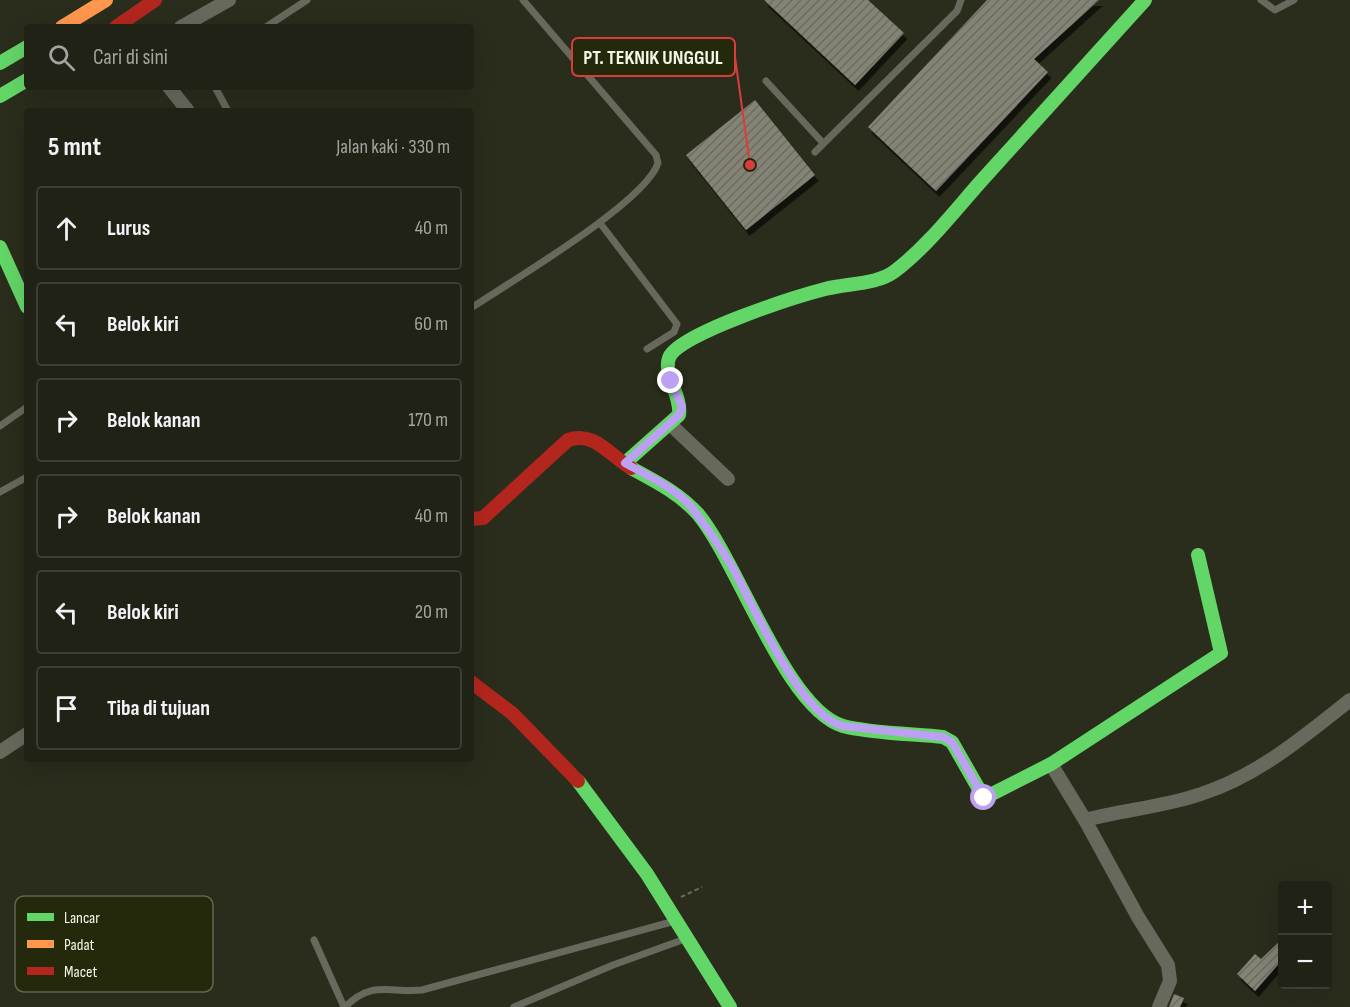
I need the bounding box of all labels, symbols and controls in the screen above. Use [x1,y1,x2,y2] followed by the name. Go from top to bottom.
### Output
[24,24,474,90] search box
[572,38,735,76] callout: PT. TEKNIK UNGGUL
[45,41,78,74] icon: search
[93,44,168,71] text: Cari di sini
[583,46,723,70] text: PT. TEKNIK UNGGUL
[48,132,101,163] text: 5 mnt
[336,135,450,159] text: Jalan kaki · 330 m
[50,212,83,245] icon: ahead
[107,215,150,242] text: Lurus
[415,216,448,240] text: 40 m
[50,308,83,341] icon: left
[107,311,179,338] text: Belok kiri
[414,312,448,336] text: 60 m
[657,367,683,393] route end
[50,404,83,437] icon: right
[107,407,200,434] text: Belok kanan
[408,408,448,432] text: 170 m
[50,500,83,533] icon: right
[107,503,200,530] text: Belok kanan
[415,504,448,528] text: 40 m
[50,596,83,629] icon: left
[107,599,179,626] text: Belok kiri
[415,600,448,624] text: 20 m
[50,692,83,725] icon: arrive
[107,695,210,722] text: Tiba di tujuan
[970,784,996,810] route start
[1278,881,1332,989] map controls
[1278,881,1332,935] button: +
[15,896,213,992] legend
[64,909,100,928] text: Lancar
[1278,935,1332,989] button: −
[64,936,95,955] text: Padat
[64,963,97,982] text: Macet

